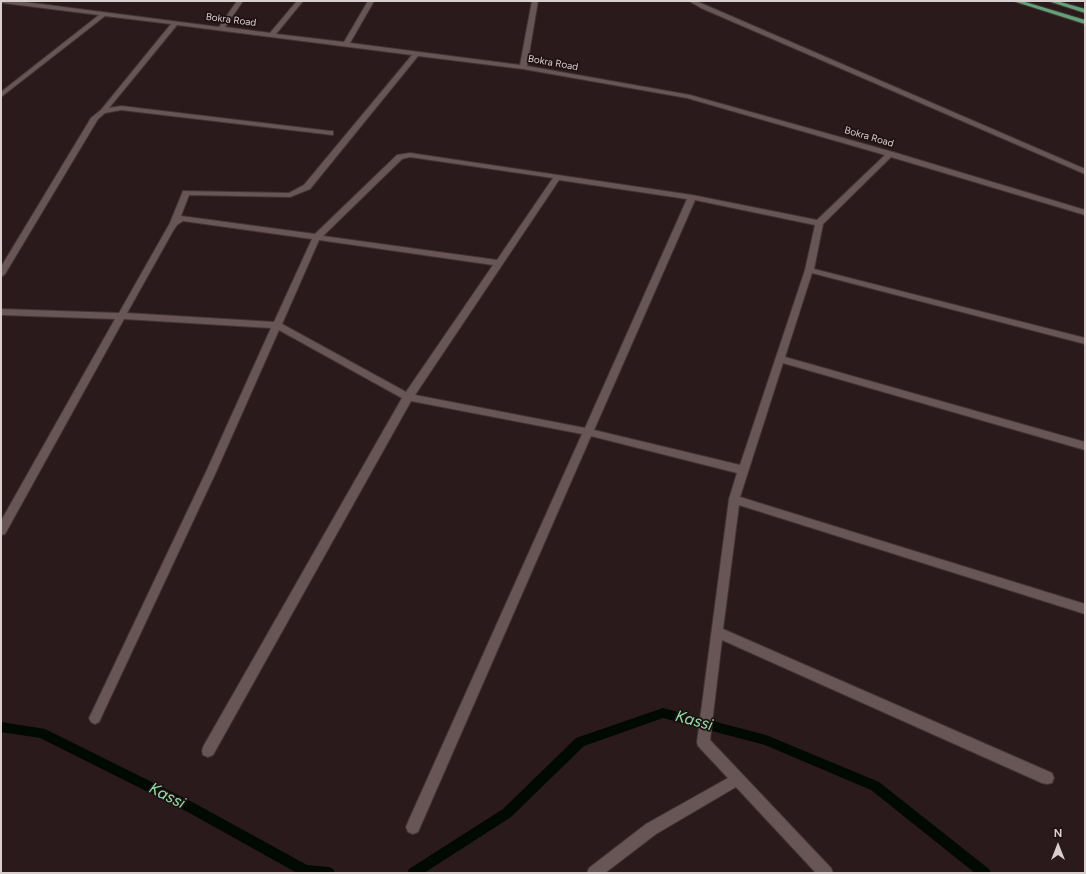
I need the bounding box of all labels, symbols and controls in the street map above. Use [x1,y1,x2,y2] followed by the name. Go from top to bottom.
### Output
[205,11,257,29] street label: Bokra Road
[527,53,579,73] street label: Bokra Road
[843,124,895,150] street label: Bokra Road
[673,707,715,735] water label: Kassi
[146,779,188,813] water label: Kassi
[1038,826,1078,866] north arrow
[1054,827,1062,840] text: N

